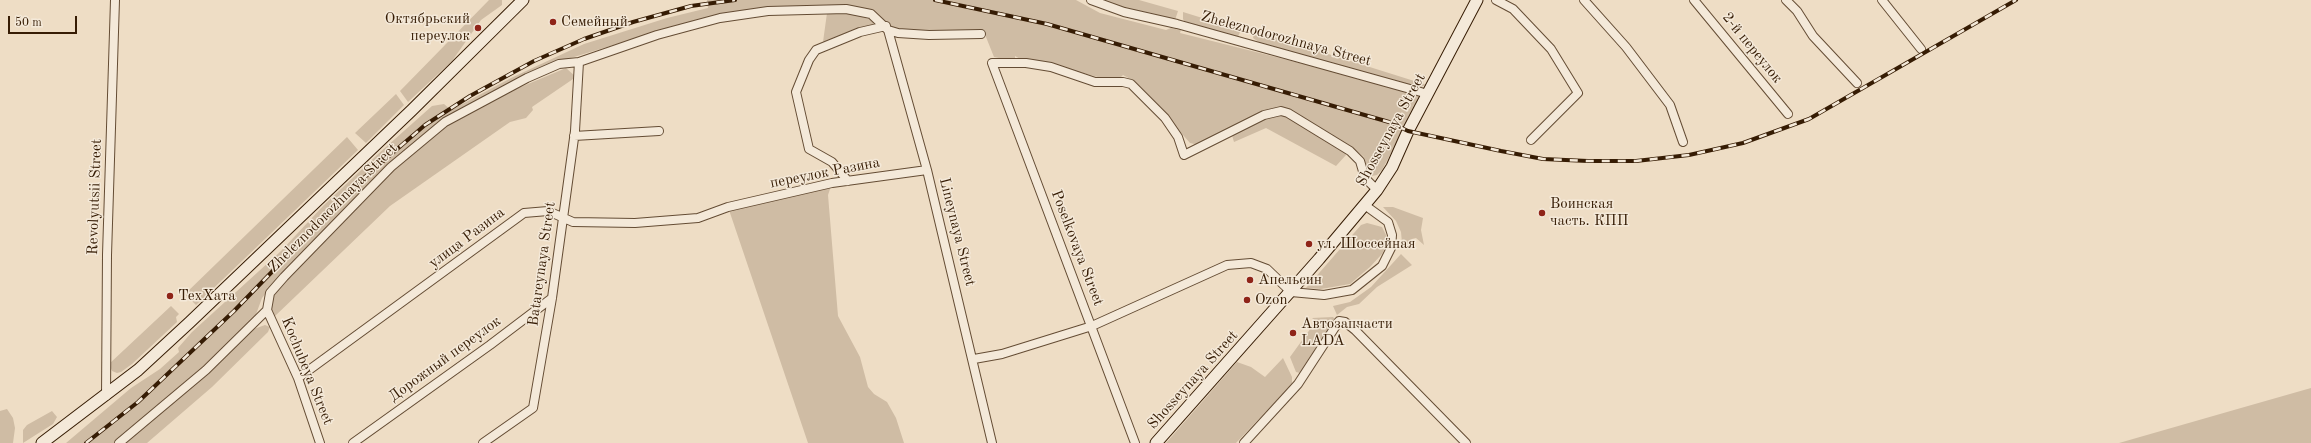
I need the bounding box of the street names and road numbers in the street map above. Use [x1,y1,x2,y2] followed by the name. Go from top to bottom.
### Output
[1199,8,1373,70] street label: Zheleznodorozhnaya Street
[1718,9,1786,87] street label: 2-й переулок
[1352,70,1430,190] street label: Shosseynaya Street
[84,139,106,255] street label: Revolyutsii Street
[265,140,401,276] street label: Zheleznodorozhnaya Street
[769,154,881,192] street label: переулок Разина
[935,176,979,288] street label: Lineynaya Street
[1047,188,1107,308] street label: Poselkovaya Street
[524,201,560,327] street label: Batareynaya Street
[425,204,509,272] street label: улица Разина
[385,312,505,406] street label: Дорожный переулок
[277,314,337,428] street label: Kochubeya Street
[1144,327,1242,433] street label: Shosseynaya Street

